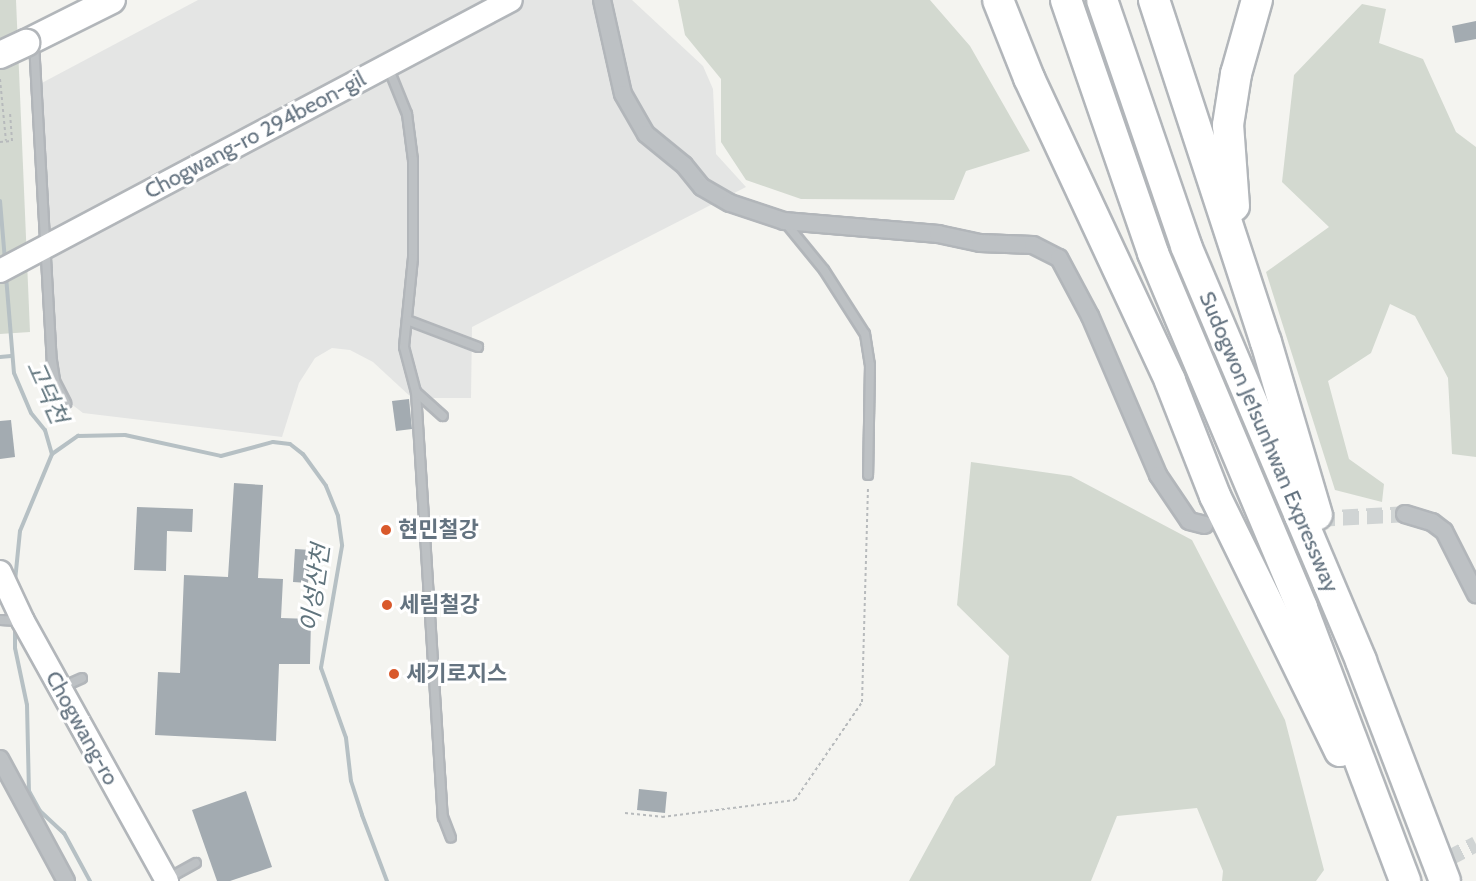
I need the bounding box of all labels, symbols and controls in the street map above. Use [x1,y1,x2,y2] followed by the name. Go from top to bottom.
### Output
[140,66,370,204] street label: Chogwang-ro 294beon-gil
[1193,288,1345,596] street label: Sudogwon Je1sunhwan Expressway
[20,356,74,428] water label: 고덕천
[398,517,479,543] place label: 현민철강
[379,523,393,537] marker: 현민철강
[295,542,335,634] water label: 이성산천
[399,592,480,618] place label: 세림철강
[380,598,394,612] marker: 세림철강
[406,661,507,687] place label: 세기로지스
[40,666,124,790] street label: Chogwang-ro
[387,667,401,681] marker: 세기로지스

